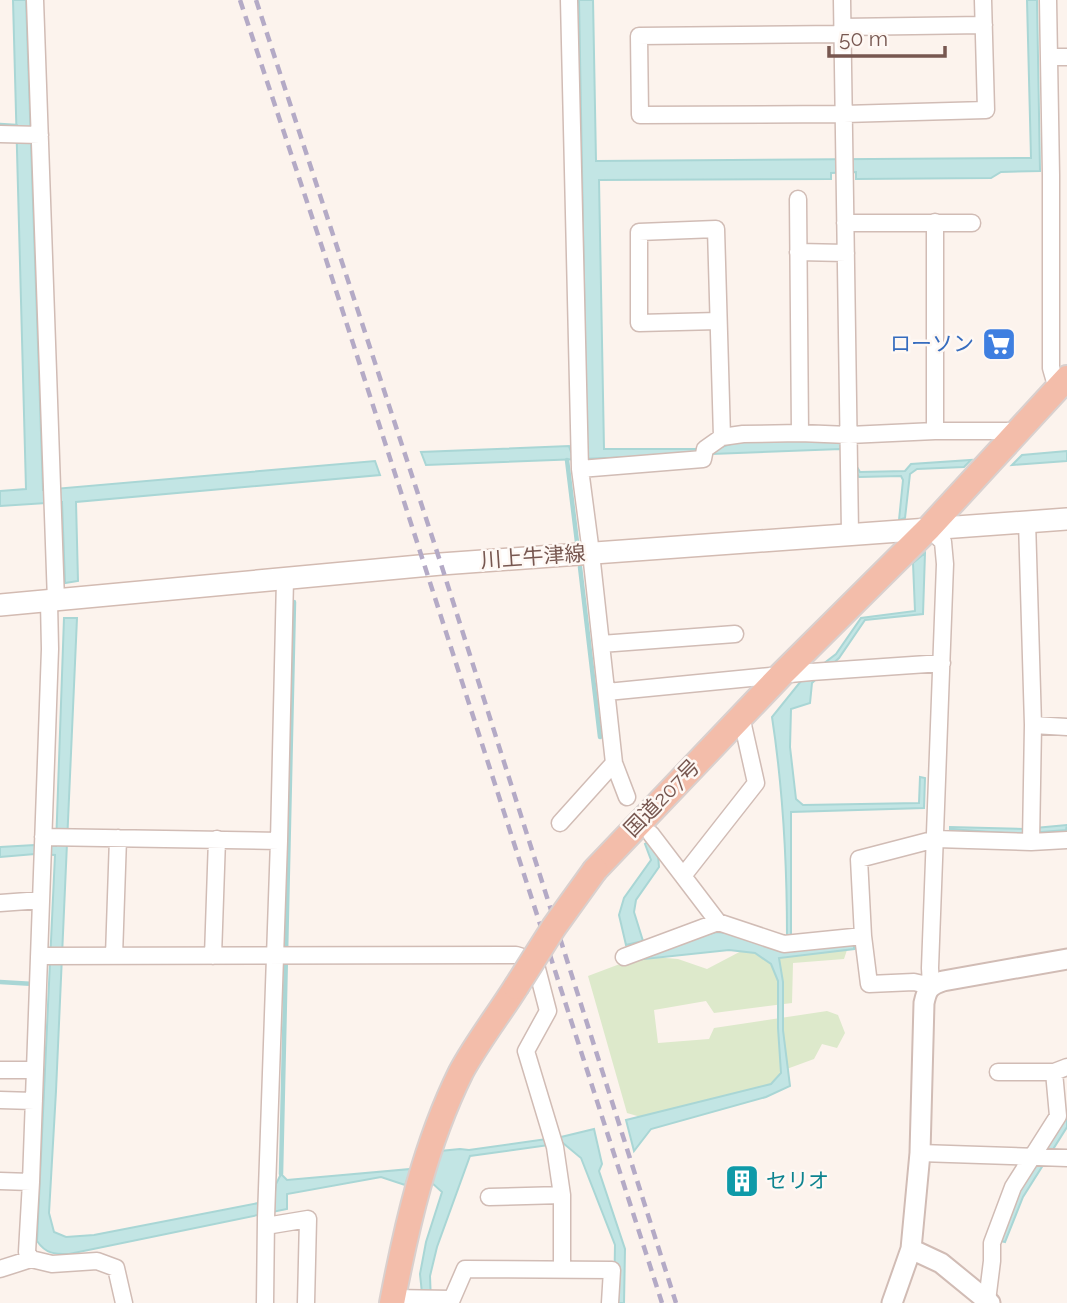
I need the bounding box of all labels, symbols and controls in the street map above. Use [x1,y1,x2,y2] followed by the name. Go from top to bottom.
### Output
[829,14,944,58] scale bar
[839,26,888,51] text: 50 m
[980,325,1018,363] supermarket icon: ローソン
[890,331,974,356] place label: ローソン
[480,540,586,573] street label: 川上牛津線
[619,754,705,842] street label: 国道207号
[723,1162,761,1200] building icon: セリオ
[766,1168,829,1193] place label: セリオ

